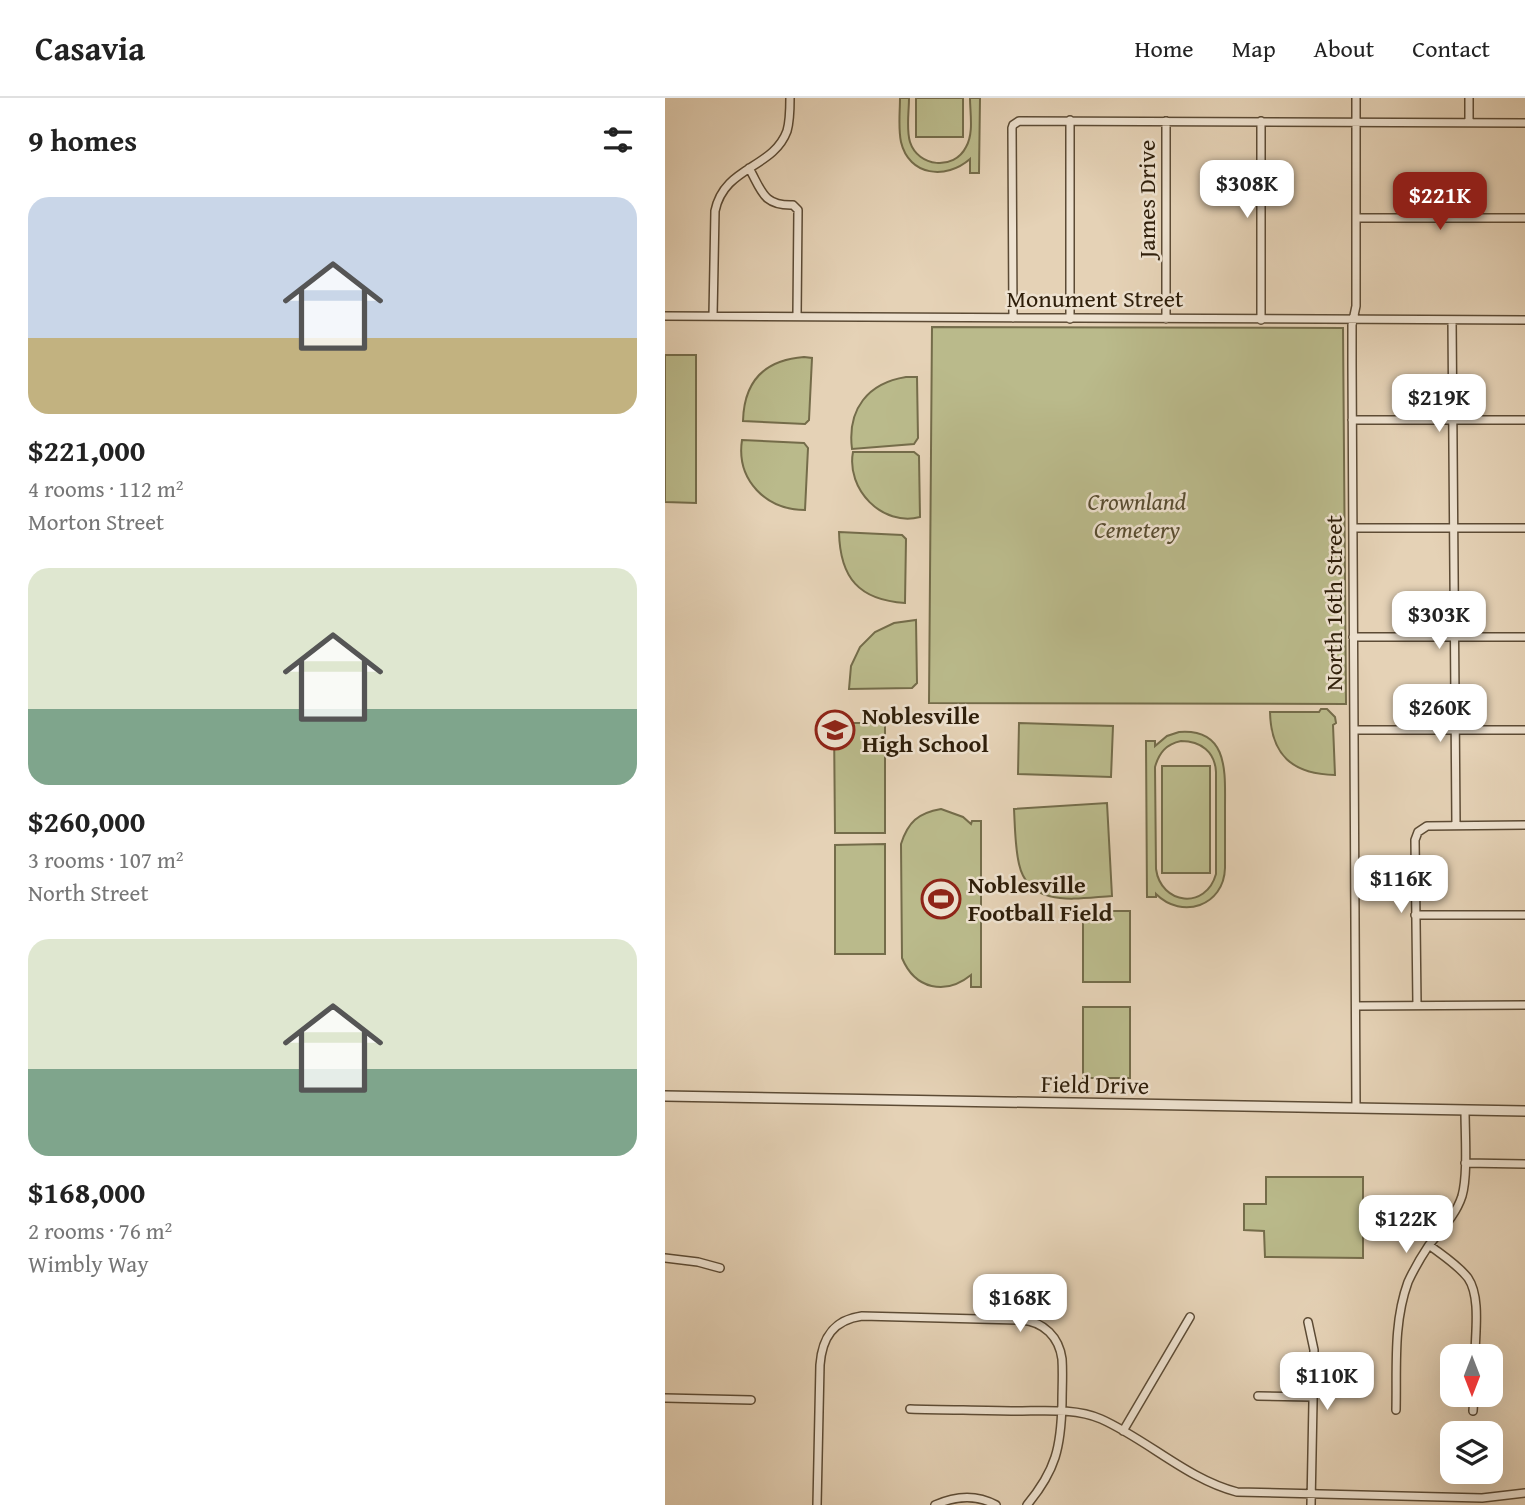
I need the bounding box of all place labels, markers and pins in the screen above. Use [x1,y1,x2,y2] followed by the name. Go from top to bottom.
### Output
[1198,160,1296,220] pin: $308K
[1391,172,1489,232] pin: $221K
[1390,374,1488,434] pin: $219K
[1390,592,1488,651] pin: $303K
[1391,684,1489,744] pin: $260K
[862,698,989,761] place label: Noblesville High School
[814,709,856,751] school or university icon: Noblesville High School
[1352,856,1450,915] pin: $116K
[968,867,1113,930] place label: Noblesville Football Field
[920,878,962,920] sports icon: Noblesville Football Field
[1357,1196,1455,1255] pin: $122K
[971,1274,1069,1334] pin: $168K
[1278,1352,1376,1412] pin: $110K

